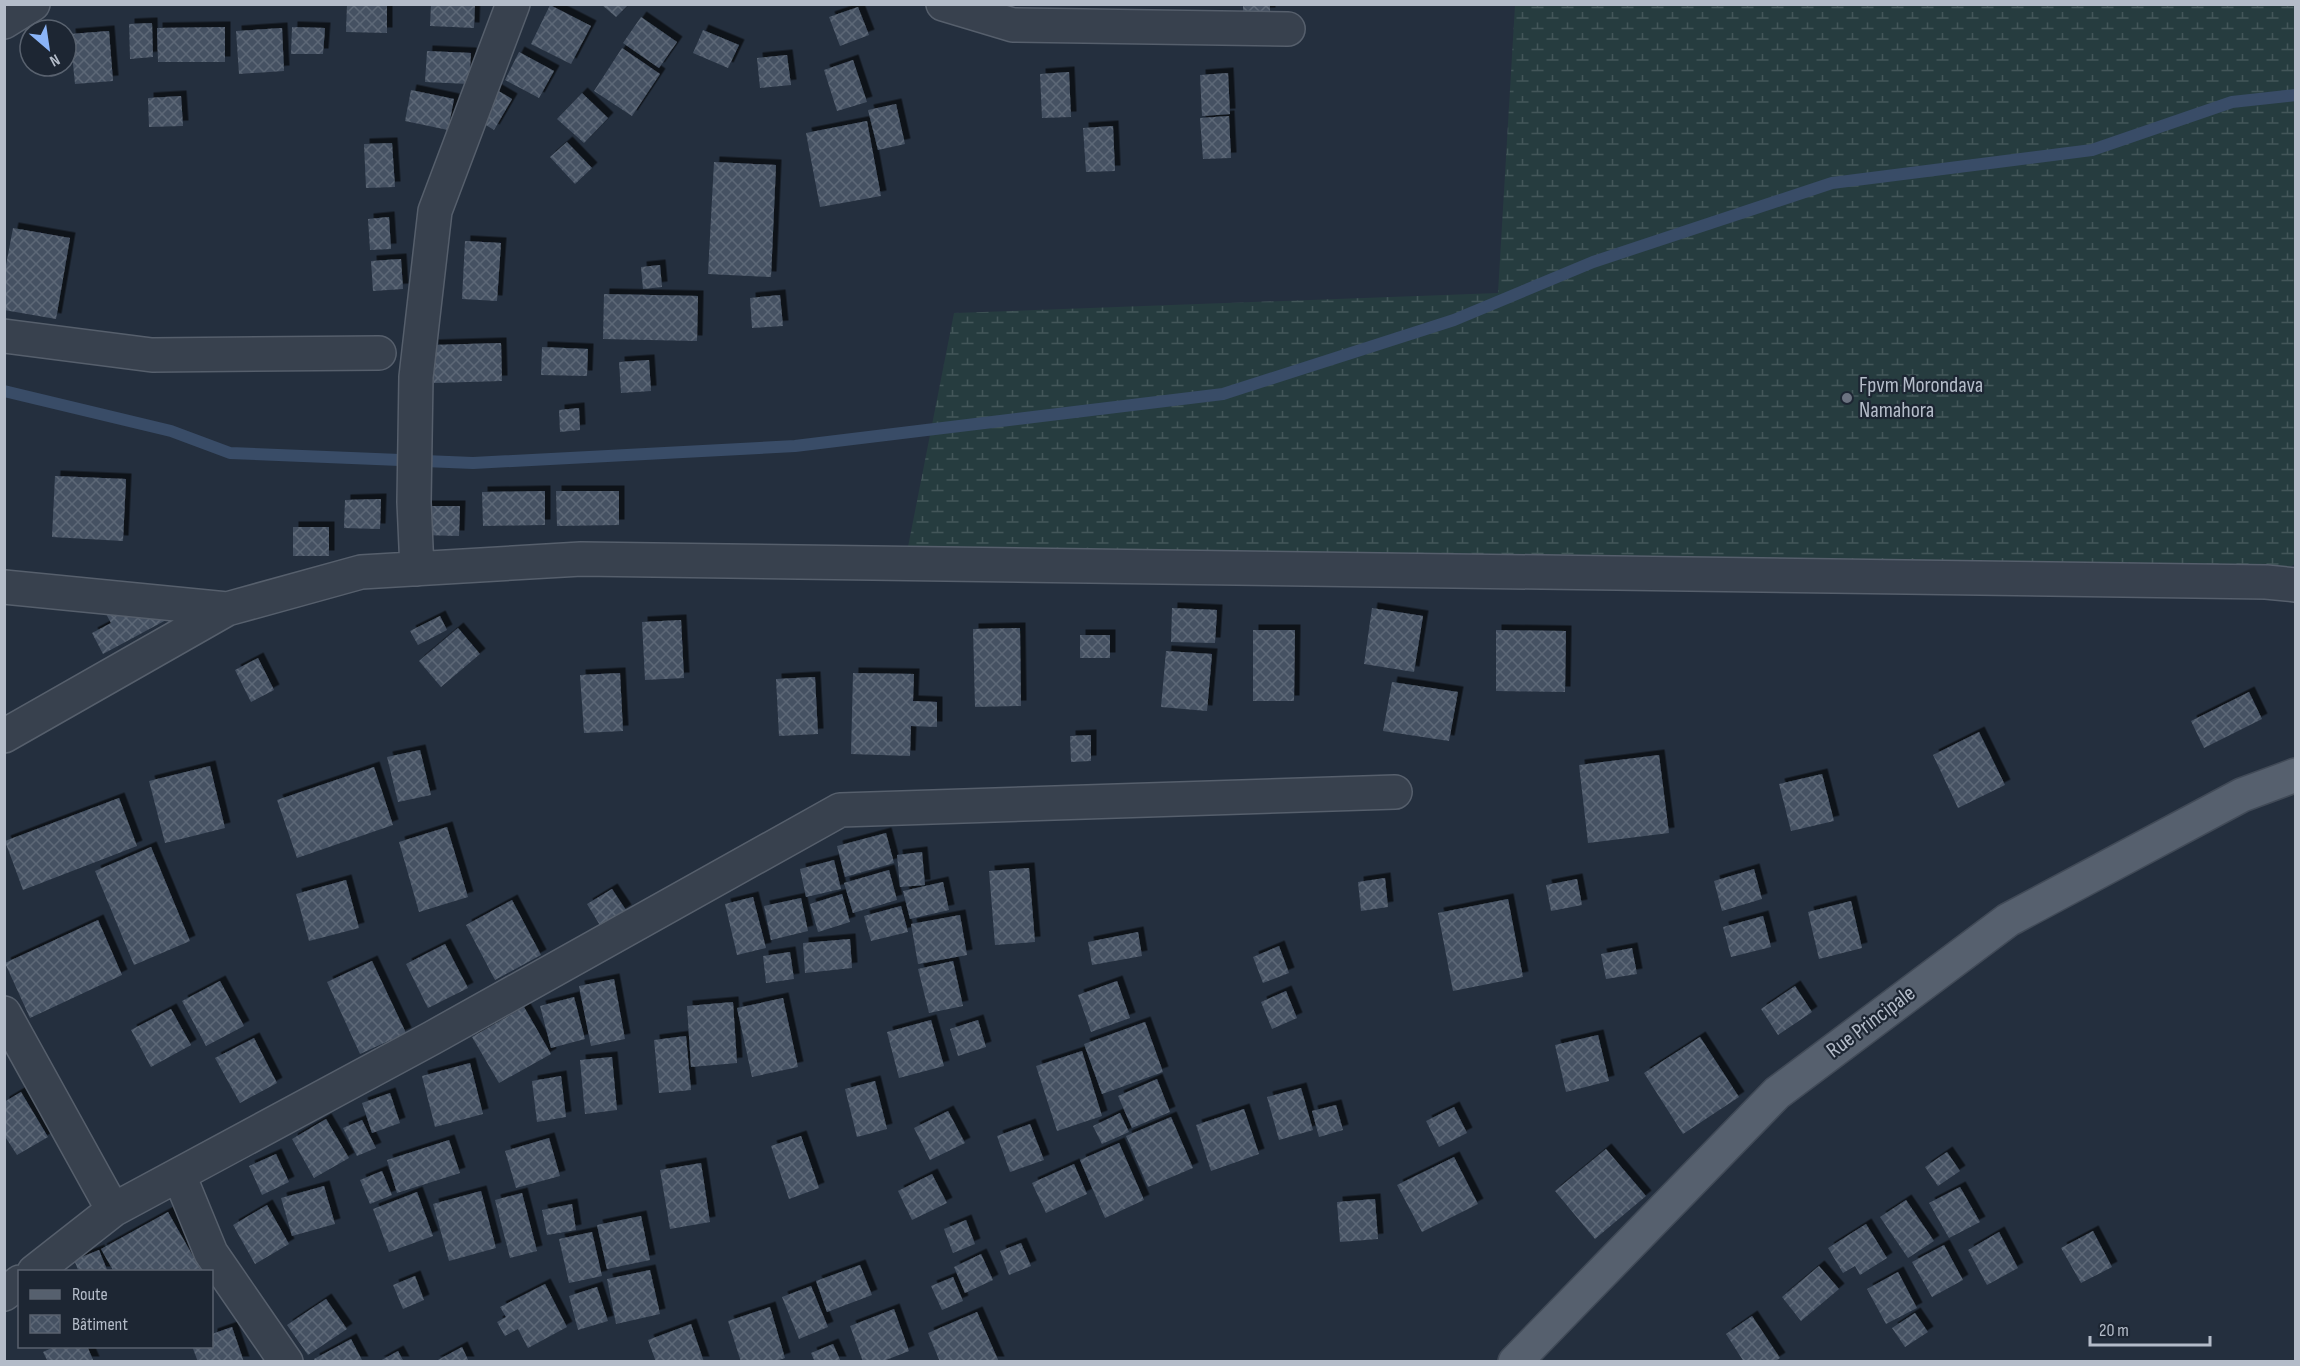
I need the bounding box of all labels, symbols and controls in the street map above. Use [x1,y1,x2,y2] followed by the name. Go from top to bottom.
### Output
[18,18,78,78] north arrow
[46,49,63,70] text: N
[1859,372,1983,424] place label: Fpvm Morondava Namahora
[1840,391,1854,405] marker: Fpvm Morondava Namahora
[1821,980,1921,1064] street label: Rue Principale
[18,1270,213,1348] legend
[72,1284,108,1305] text: Route
[2090,1309,2210,1347] scale bar
[72,1314,128,1335] text: Bâtiment
[2099,1320,2129,1341] text: 20 m

